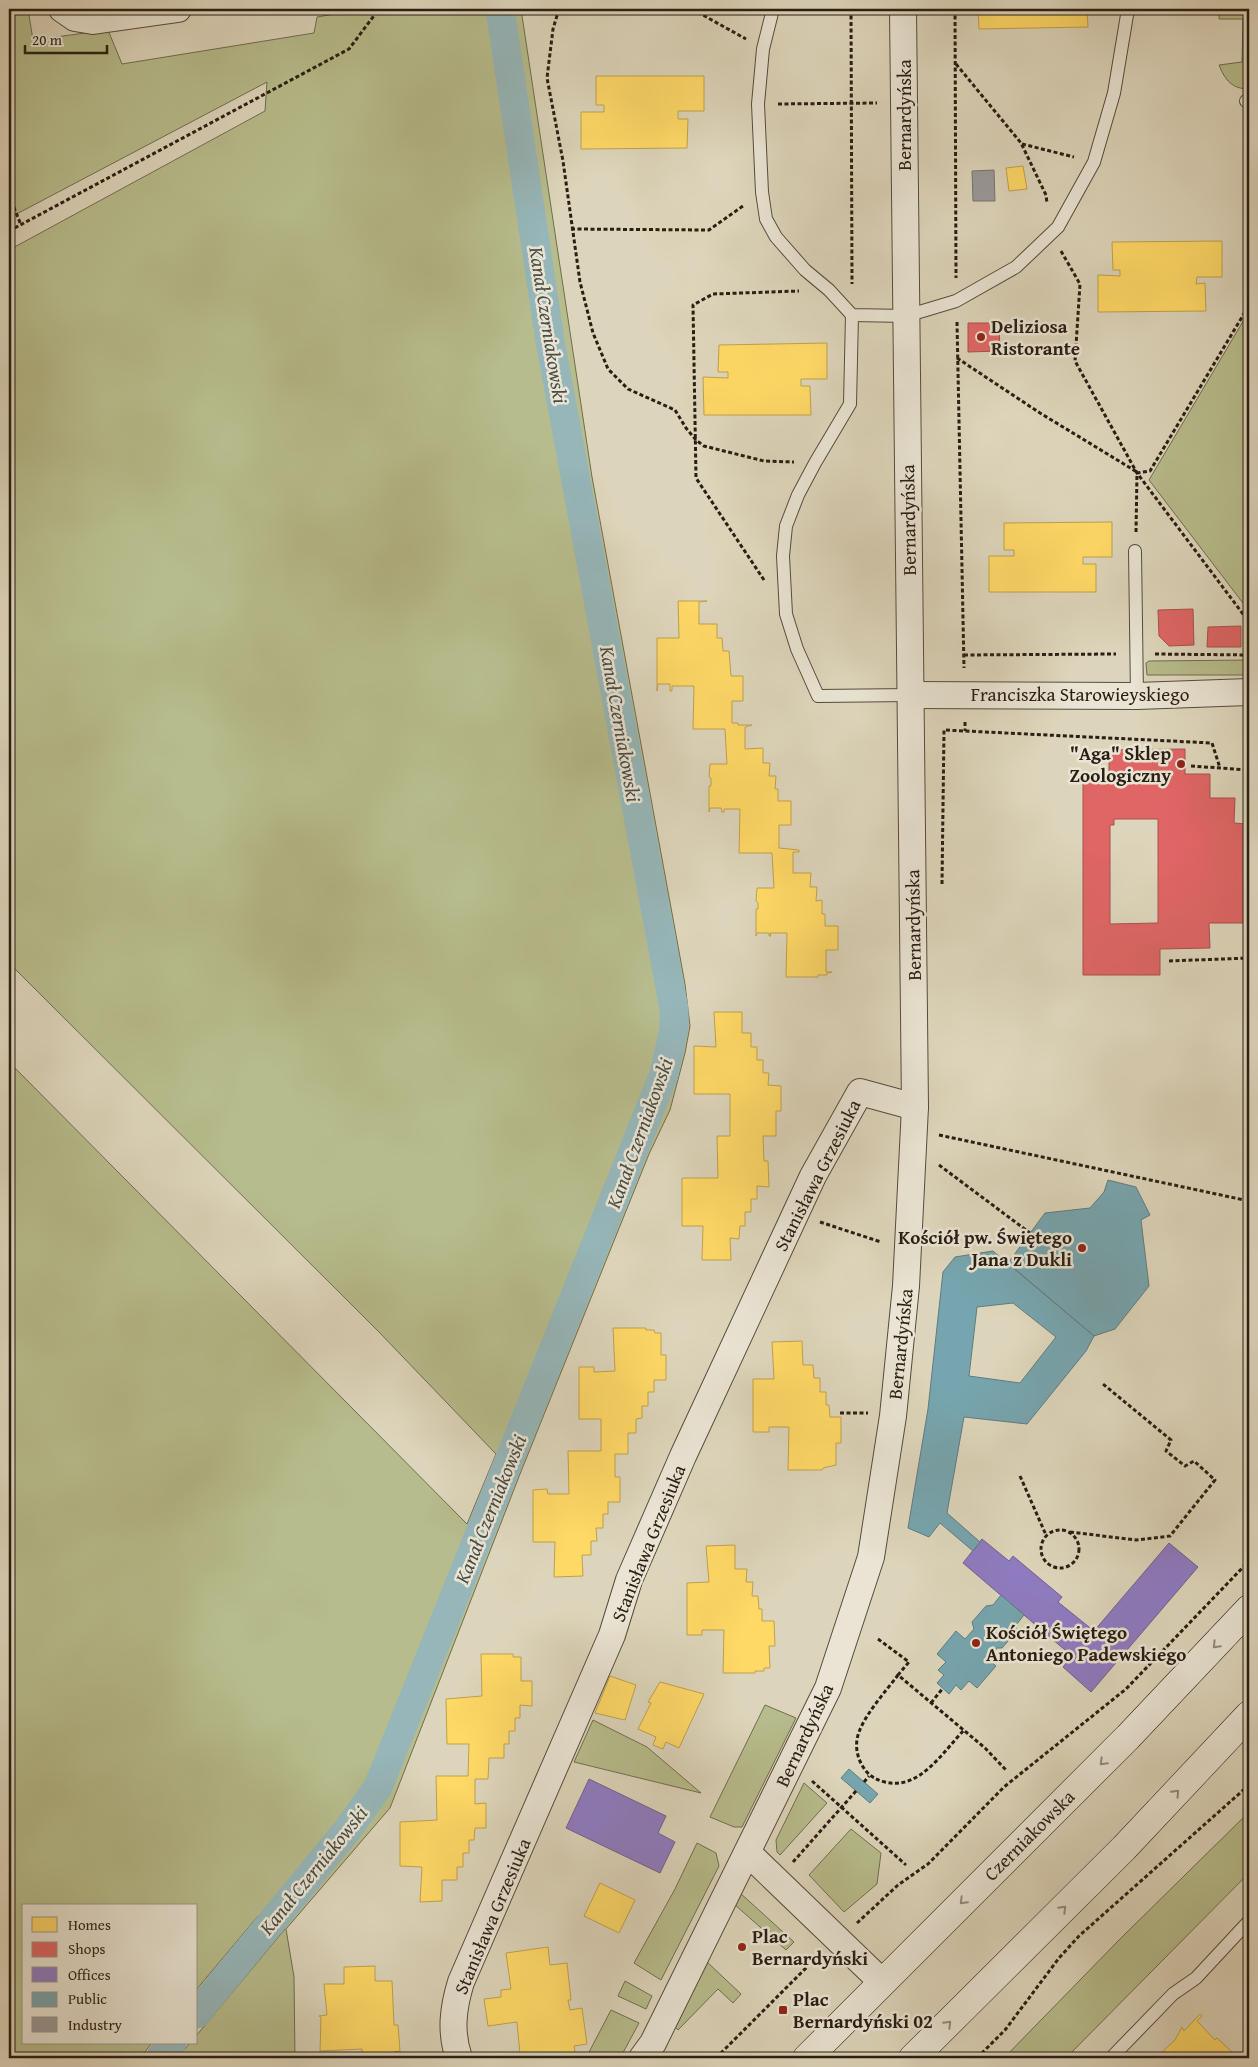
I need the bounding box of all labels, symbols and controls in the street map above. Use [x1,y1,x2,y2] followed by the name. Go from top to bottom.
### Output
[25,22,108,54] scale bar
[32,29,63,50] text: 20 m
[890,59,918,171] street label: Bernardyńska
[522,244,576,405] water label: Kanał Czerniakowski
[991,312,1080,362] place label: Deliziosa Ristorante
[975,331,987,343] marker: Deliziosa Ristorante
[893,464,923,576] street label: Bernardyńska
[593,643,649,804] water label: Kanał Czerniakowski
[971,680,1189,708] street label: Franciszka Starowieyskiego
[1070,739,1171,789] place label: "Aga" Sklep Zoologiczny
[1175,758,1187,770] marker: "Aga" Sklep Zoologiczny
[898,869,928,981] street label: Bernardyńska
[598,1054,680,1213] water label: Kanał Czerniakowski
[767,1094,867,1256] street label: Stanisława Grzesiuka
[898,1223,1072,1273] place label: Kościół pw. Świętego Jana z Dukli
[1076,1242,1088,1254] marker: Kościół pw. Świętego Jana z Dukli
[880,1287,920,1401] street label: Bernardyńska
[447,1430,533,1589] water label: Kanał Czerniakowski
[604,1460,692,1626] street label: Stanisława Grzesiuka
[986,1618,1186,1668] place label: Kościół Świętego Antoniego Padewskiego
[970,1637,982,1649] marker: Kościół Świętego Antoniego Padewskiego
[1213,1639,1222,1648] one-way arrow
[768,1679,840,1791] street label: Bernardyńska
[1100,1756,1109,1765] one-way arrow
[977,1783,1081,1887] street label: Czerniakowska
[1170,1789,1179,1798] one-way arrow
[251,1799,374,1941] water label: Kanał Czerniakowski
[446,1834,538,1998] street label: Stanisława Grzesiuka
[960,1895,969,1904] one-way arrow
[22,1904,198,2044] legend
[1057,1906,1066,1915] one-way arrow
[68,1914,111,1935] text: Homes
[752,1922,868,1972] place label: Plac Bernardyński
[68,1938,105,1959] text: Shops
[736,1941,748,1953] marker: Plac Bernardyński
[68,1964,111,1985] text: Offices
[793,1985,933,2035] place label: Plac Bernardyński 02
[68,1988,107,2009] text: Public
[777,2004,789,2016] marker: Plac Bernardyński 02
[68,2014,123,2035] text: Industry
[942,2021,951,2030] one-way arrow

